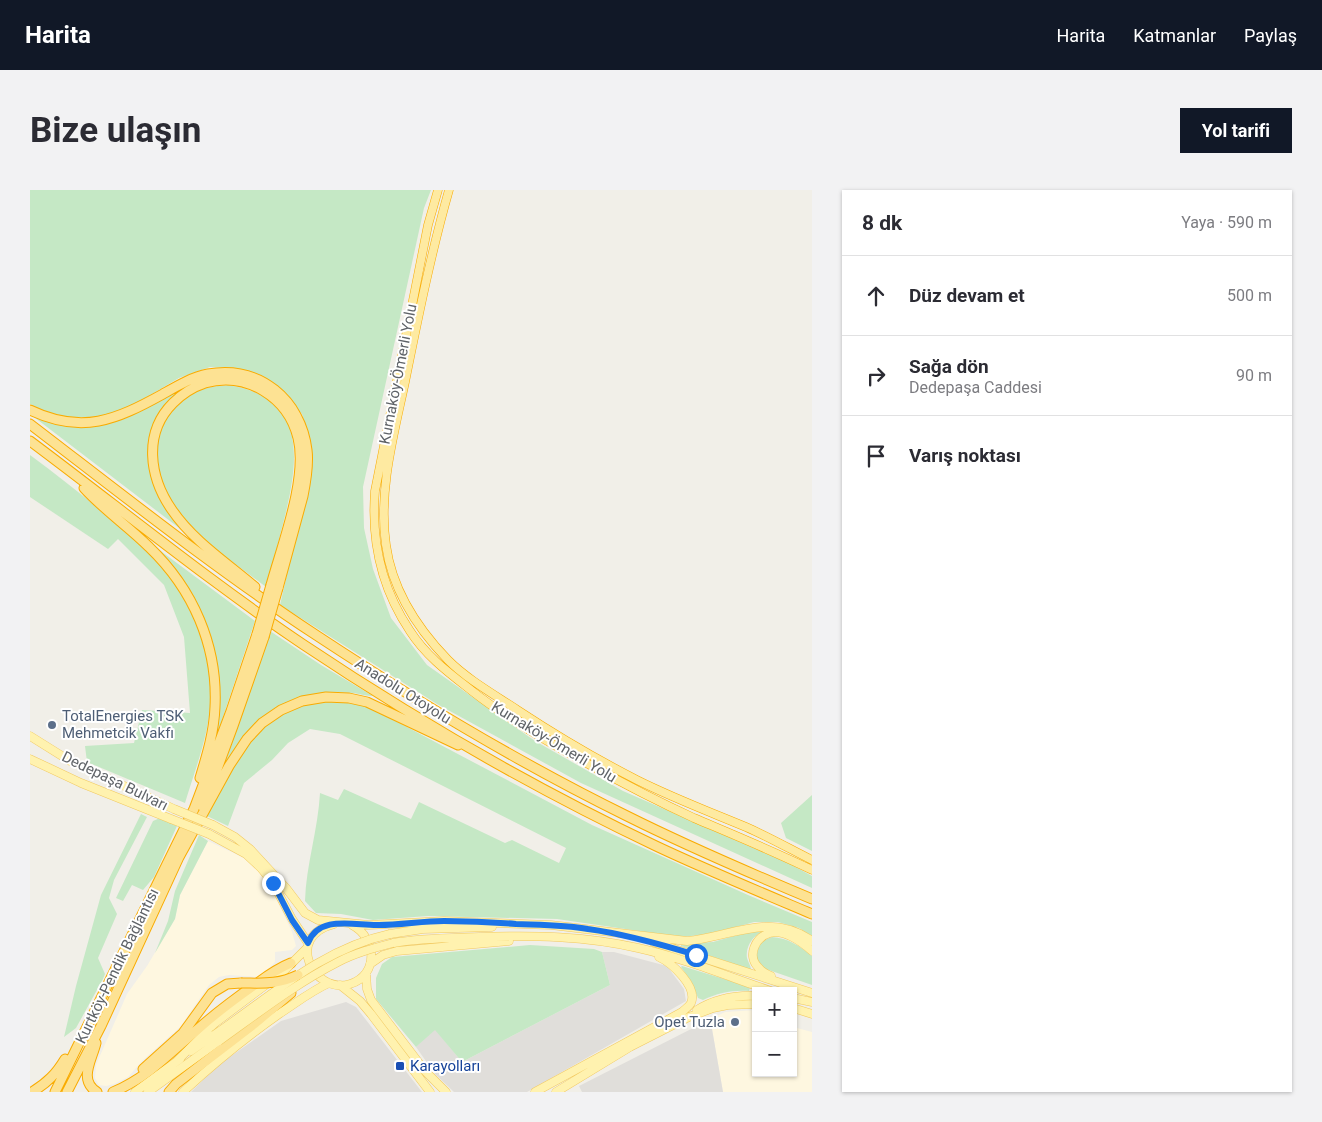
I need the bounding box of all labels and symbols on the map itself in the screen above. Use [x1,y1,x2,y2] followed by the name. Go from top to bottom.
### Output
[376,302,420,446] street label: Kurnaköy-Ömerli Yolu
[352,654,454,728] street label: Anadolu Otoyolu
[488,697,620,787] street label: Kurnaköy-Ömerli Yolu
[62,707,184,742] place label: TotalEnergies TSK Mehmetcik Vakfı
[46,719,58,731] marker: TotalEnergies TSK Mehmetcik Vakfı
[59,748,171,814] street label: Dedepaşa Bulvarı
[262,872,285,895] route end
[72,886,162,1046] street label: Kurtköy-Pendik Bağlantısı
[685,944,708,967] route start
[654,1013,725,1031] place label: Opet Tuzla
[729,1016,741,1028] marker: Opet Tuzla
[410,1057,480,1075] place label: Karayolları
[394,1060,406,1072] marker: Karayolları

